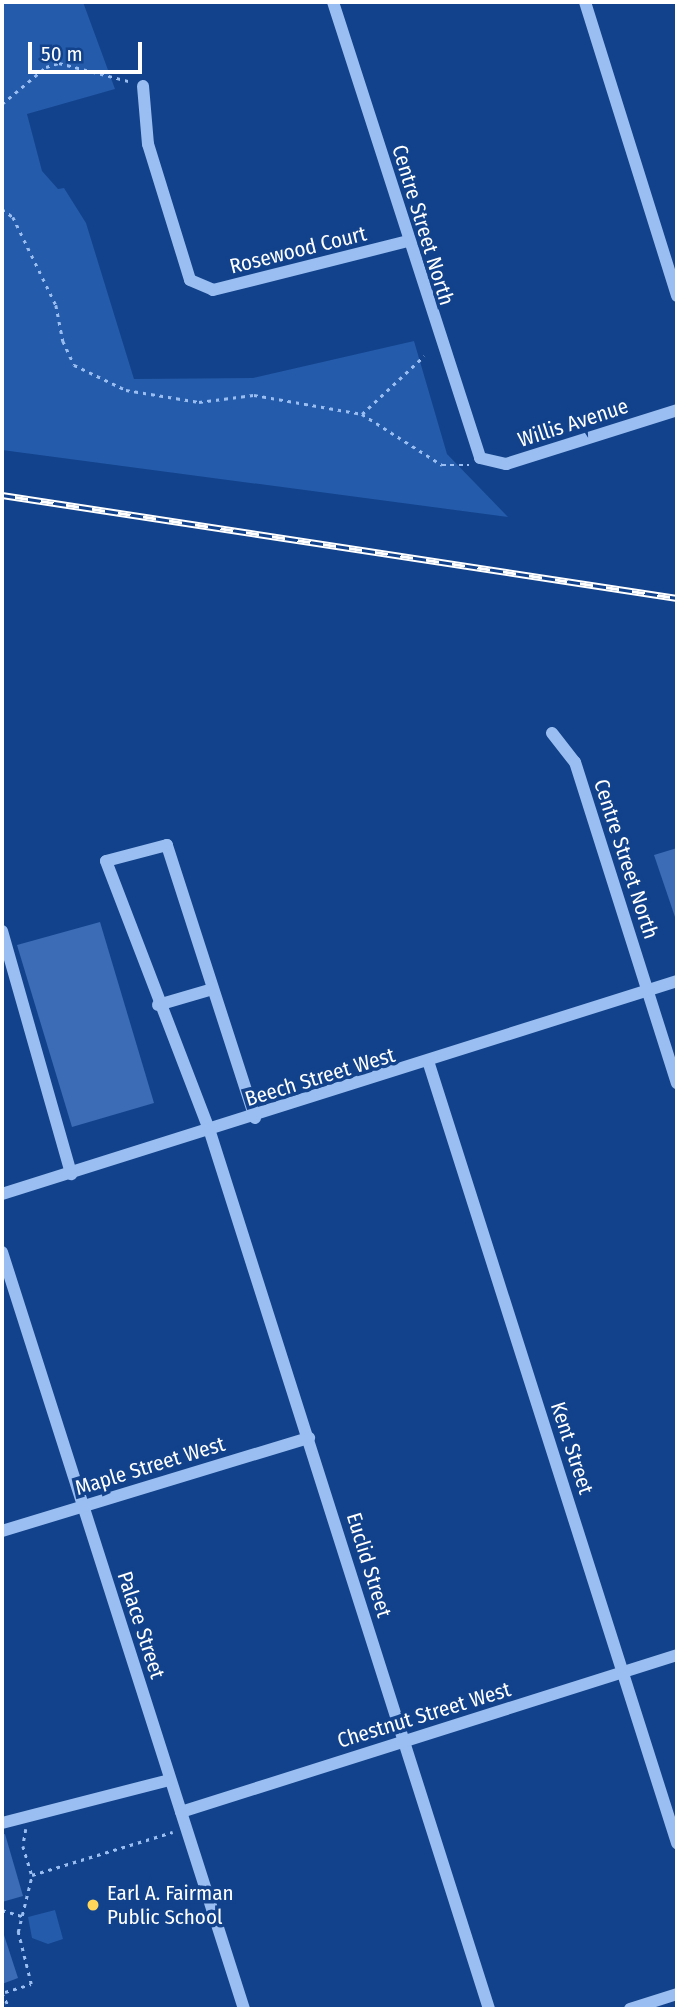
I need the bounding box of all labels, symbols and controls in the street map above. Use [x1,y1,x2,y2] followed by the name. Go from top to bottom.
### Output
[32,28,145,72] scale bar
[41,41,83,67] text: 50 m
[387,142,459,308] street label: Centre Street North
[227,221,369,279] street label: Rosewood Court
[515,393,631,453] street label: Willis Avenue
[588,776,664,942] street label: Centre Street North
[242,1042,398,1112] street label: Beech Street West
[545,1399,599,1497] street label: Kent Street
[72,1431,228,1501] street label: Maple Street West
[341,1510,397,1620] street label: Euclid Street
[112,1568,170,1682] street label: Palace Street
[334,1677,514,1753] street label: Chestnut Street West
[107,1880,234,1930] place label: Earl A. Fairman Public School
[85,1897,101,1913] marker: Earl A. Fairman Public School

